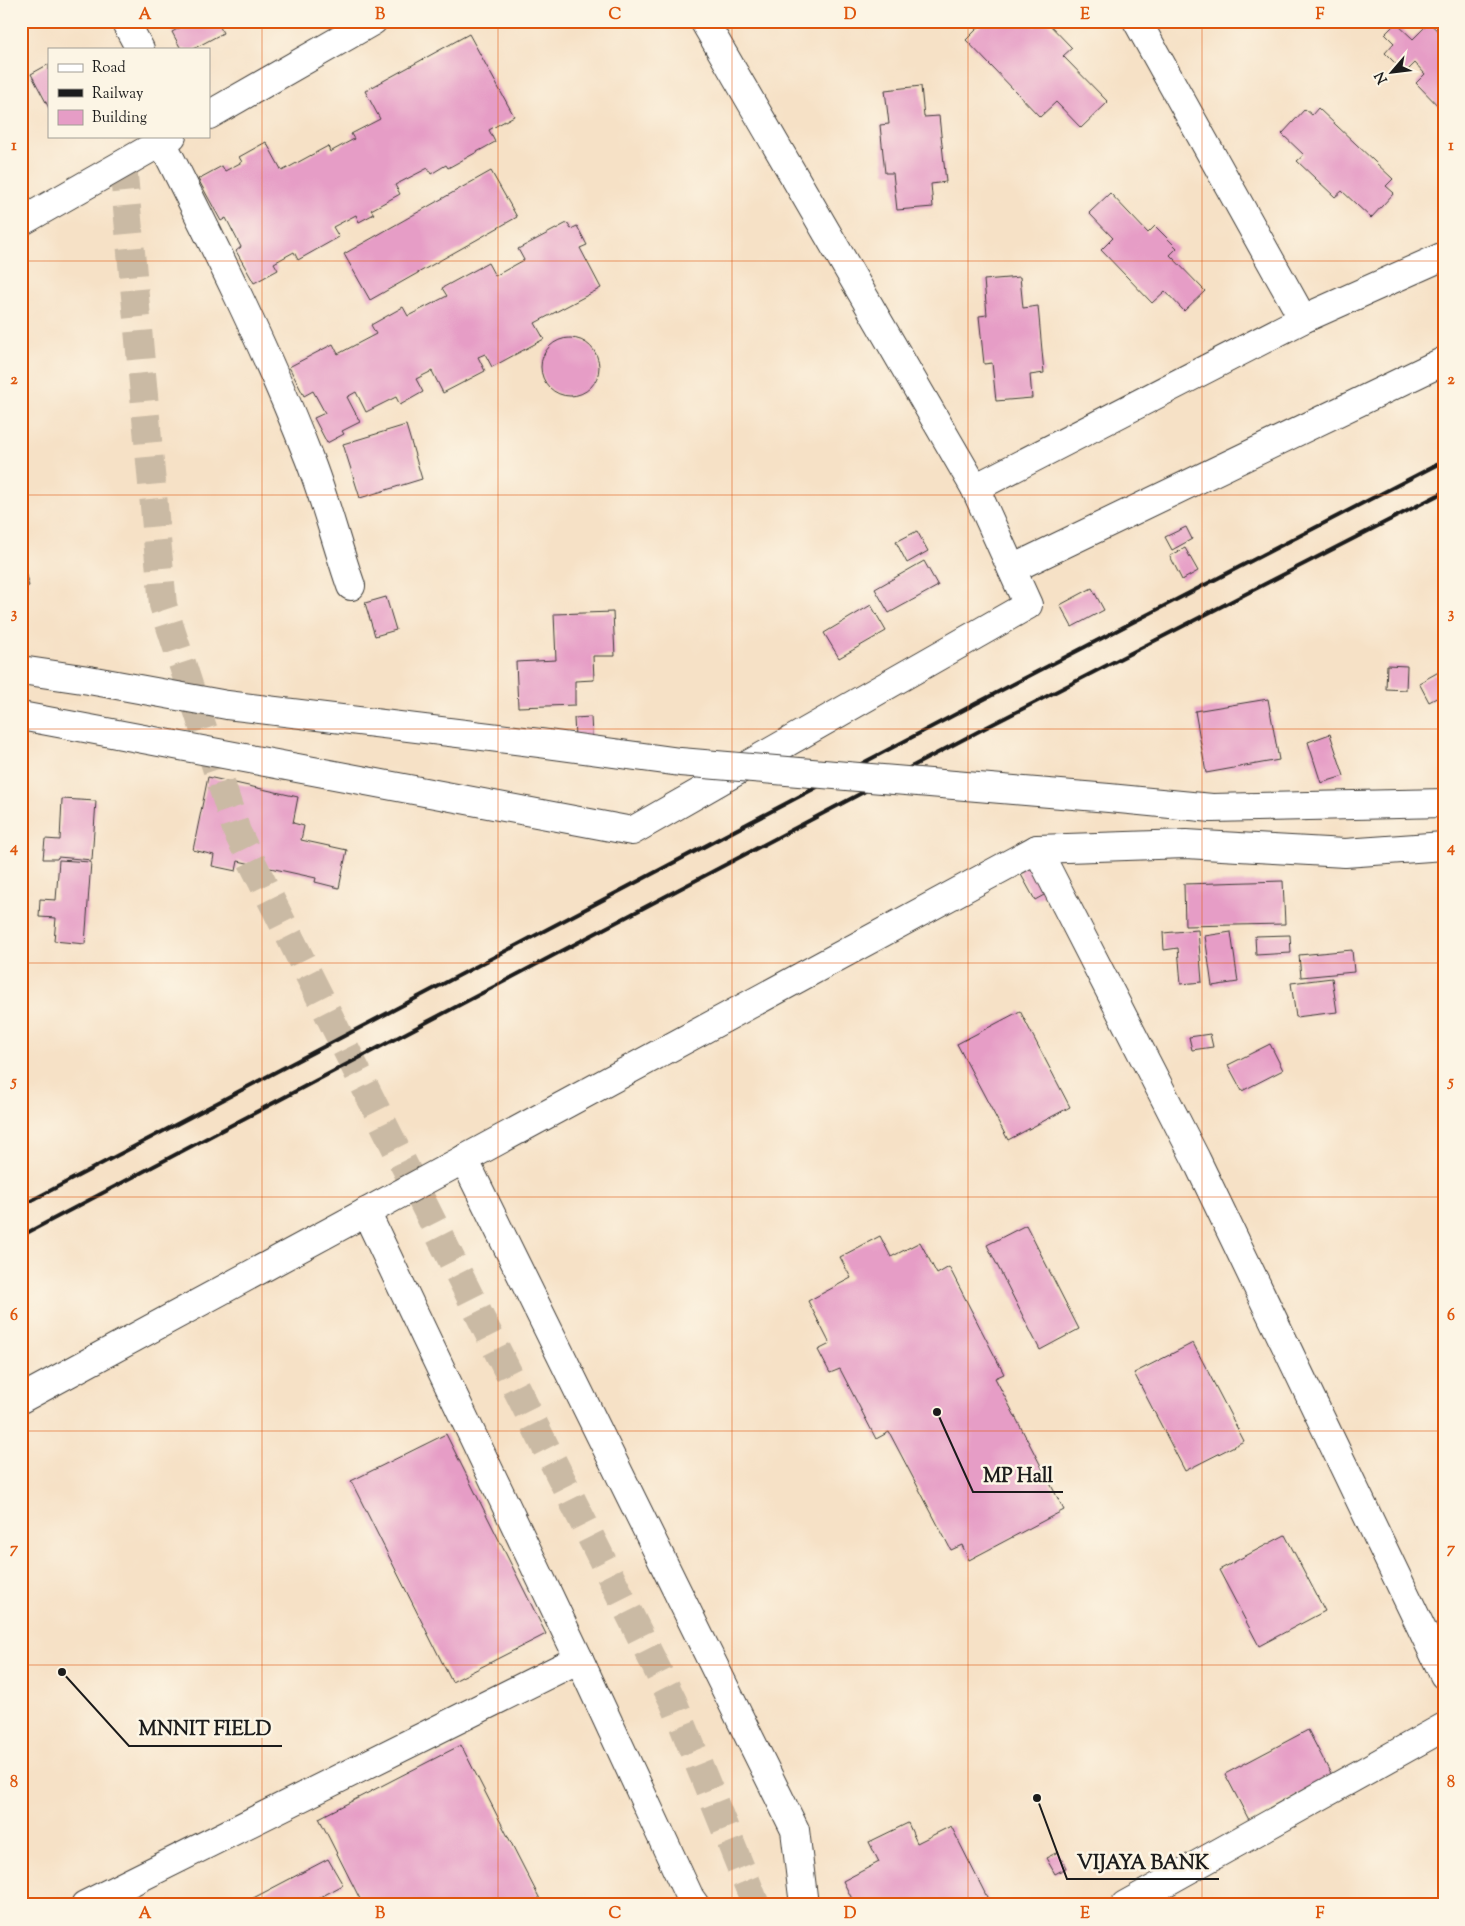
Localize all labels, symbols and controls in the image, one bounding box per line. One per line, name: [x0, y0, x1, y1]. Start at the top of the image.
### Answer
text: A: [139, 4, 152, 27]
text: B: [375, 4, 385, 27]
text: C: [609, 4, 622, 27]
text: D: [844, 4, 857, 27]
text: E: [1080, 4, 1090, 27]
text: F: [1316, 4, 1325, 27]
legend: [48, 48, 210, 138]
north arrow: [1368, 48, 1418, 98]
text: Road: [92, 58, 126, 79]
text: N: [1371, 68, 1394, 87]
text: Railway: [92, 84, 144, 105]
text: Building: [92, 108, 147, 129]
text: 1: [11, 135, 17, 158]
text: 1: [1448, 135, 1454, 158]
text: 2: [10, 369, 18, 392]
text: 2: [1447, 369, 1455, 392]
text: 3: [11, 603, 18, 626]
text: 3: [1448, 603, 1455, 626]
text: 4: [9, 837, 18, 860]
text: 4: [1446, 837, 1455, 860]
text: 5: [9, 1071, 17, 1094]
text: 5: [1446, 1071, 1454, 1094]
text: 6: [10, 1305, 18, 1328]
text: 6: [1447, 1305, 1455, 1328]
callout: MP Hall: [973, 1457, 1063, 1492]
text: MP Hall: [983, 1463, 1053, 1492]
text: 7: [10, 1538, 19, 1561]
text: 7: [1447, 1538, 1456, 1561]
callout: MNNIT FIELD: [129, 1711, 282, 1746]
text: MNNIT FIELD: [139, 1716, 272, 1745]
text: 8: [10, 1772, 18, 1795]
text: 8: [1447, 1772, 1455, 1795]
callout: VIJAYA BANK: [1067, 1844, 1219, 1879]
text: VIJAYA BANK: [1077, 1850, 1210, 1879]
text: A: [139, 1903, 152, 1926]
text: B: [375, 1903, 385, 1926]
text: C: [609, 1903, 622, 1926]
text: D: [844, 1903, 857, 1926]
text: E: [1080, 1903, 1090, 1926]
text: F: [1316, 1903, 1325, 1926]

